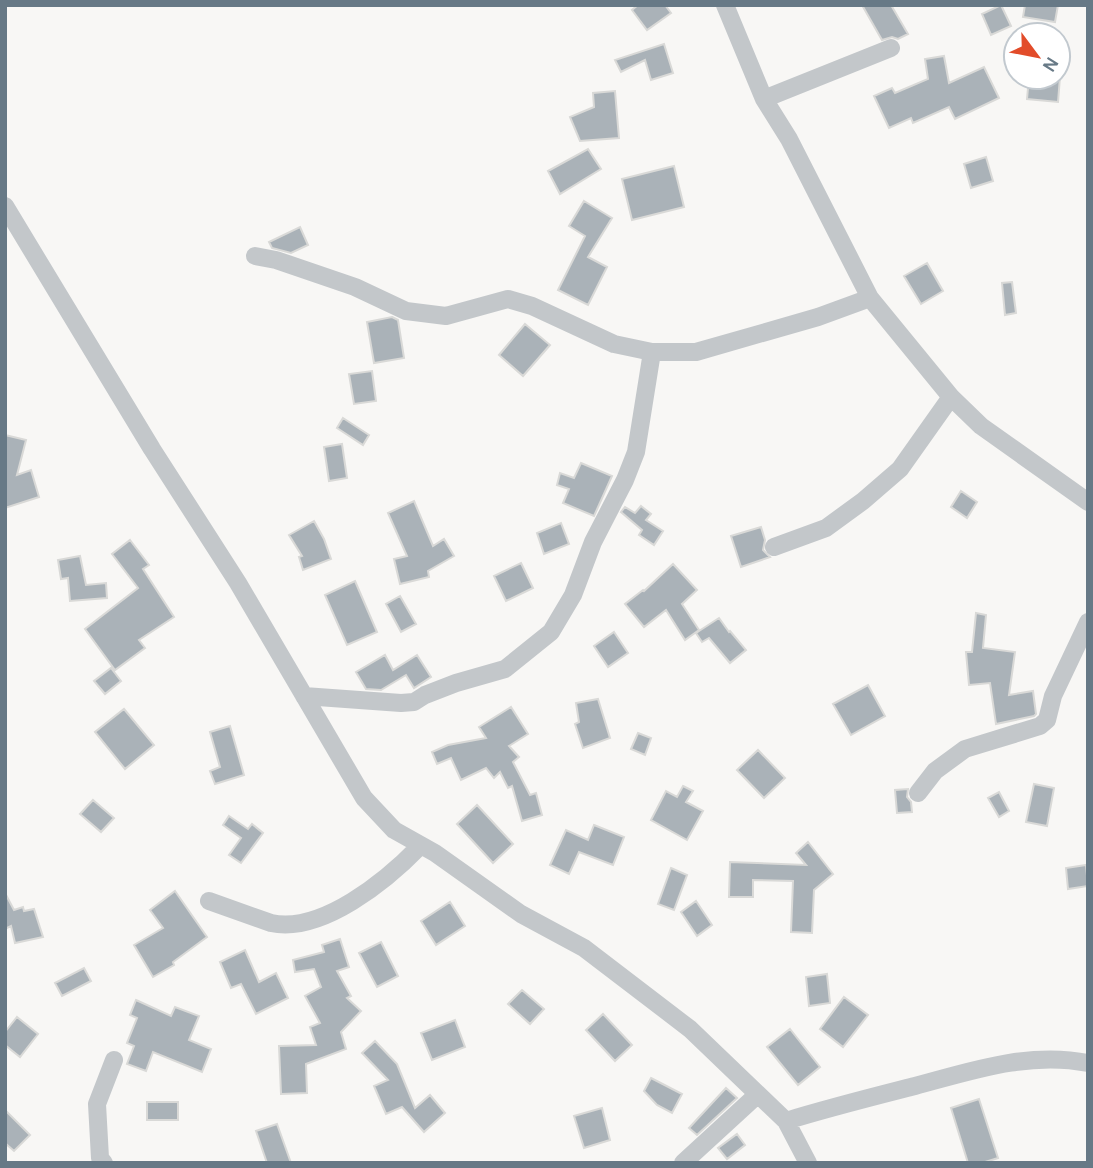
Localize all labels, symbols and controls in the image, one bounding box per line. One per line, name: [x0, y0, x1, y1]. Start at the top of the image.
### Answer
north arrow: [1002, 21, 1072, 91]
text: N: [1038, 53, 1064, 76]

